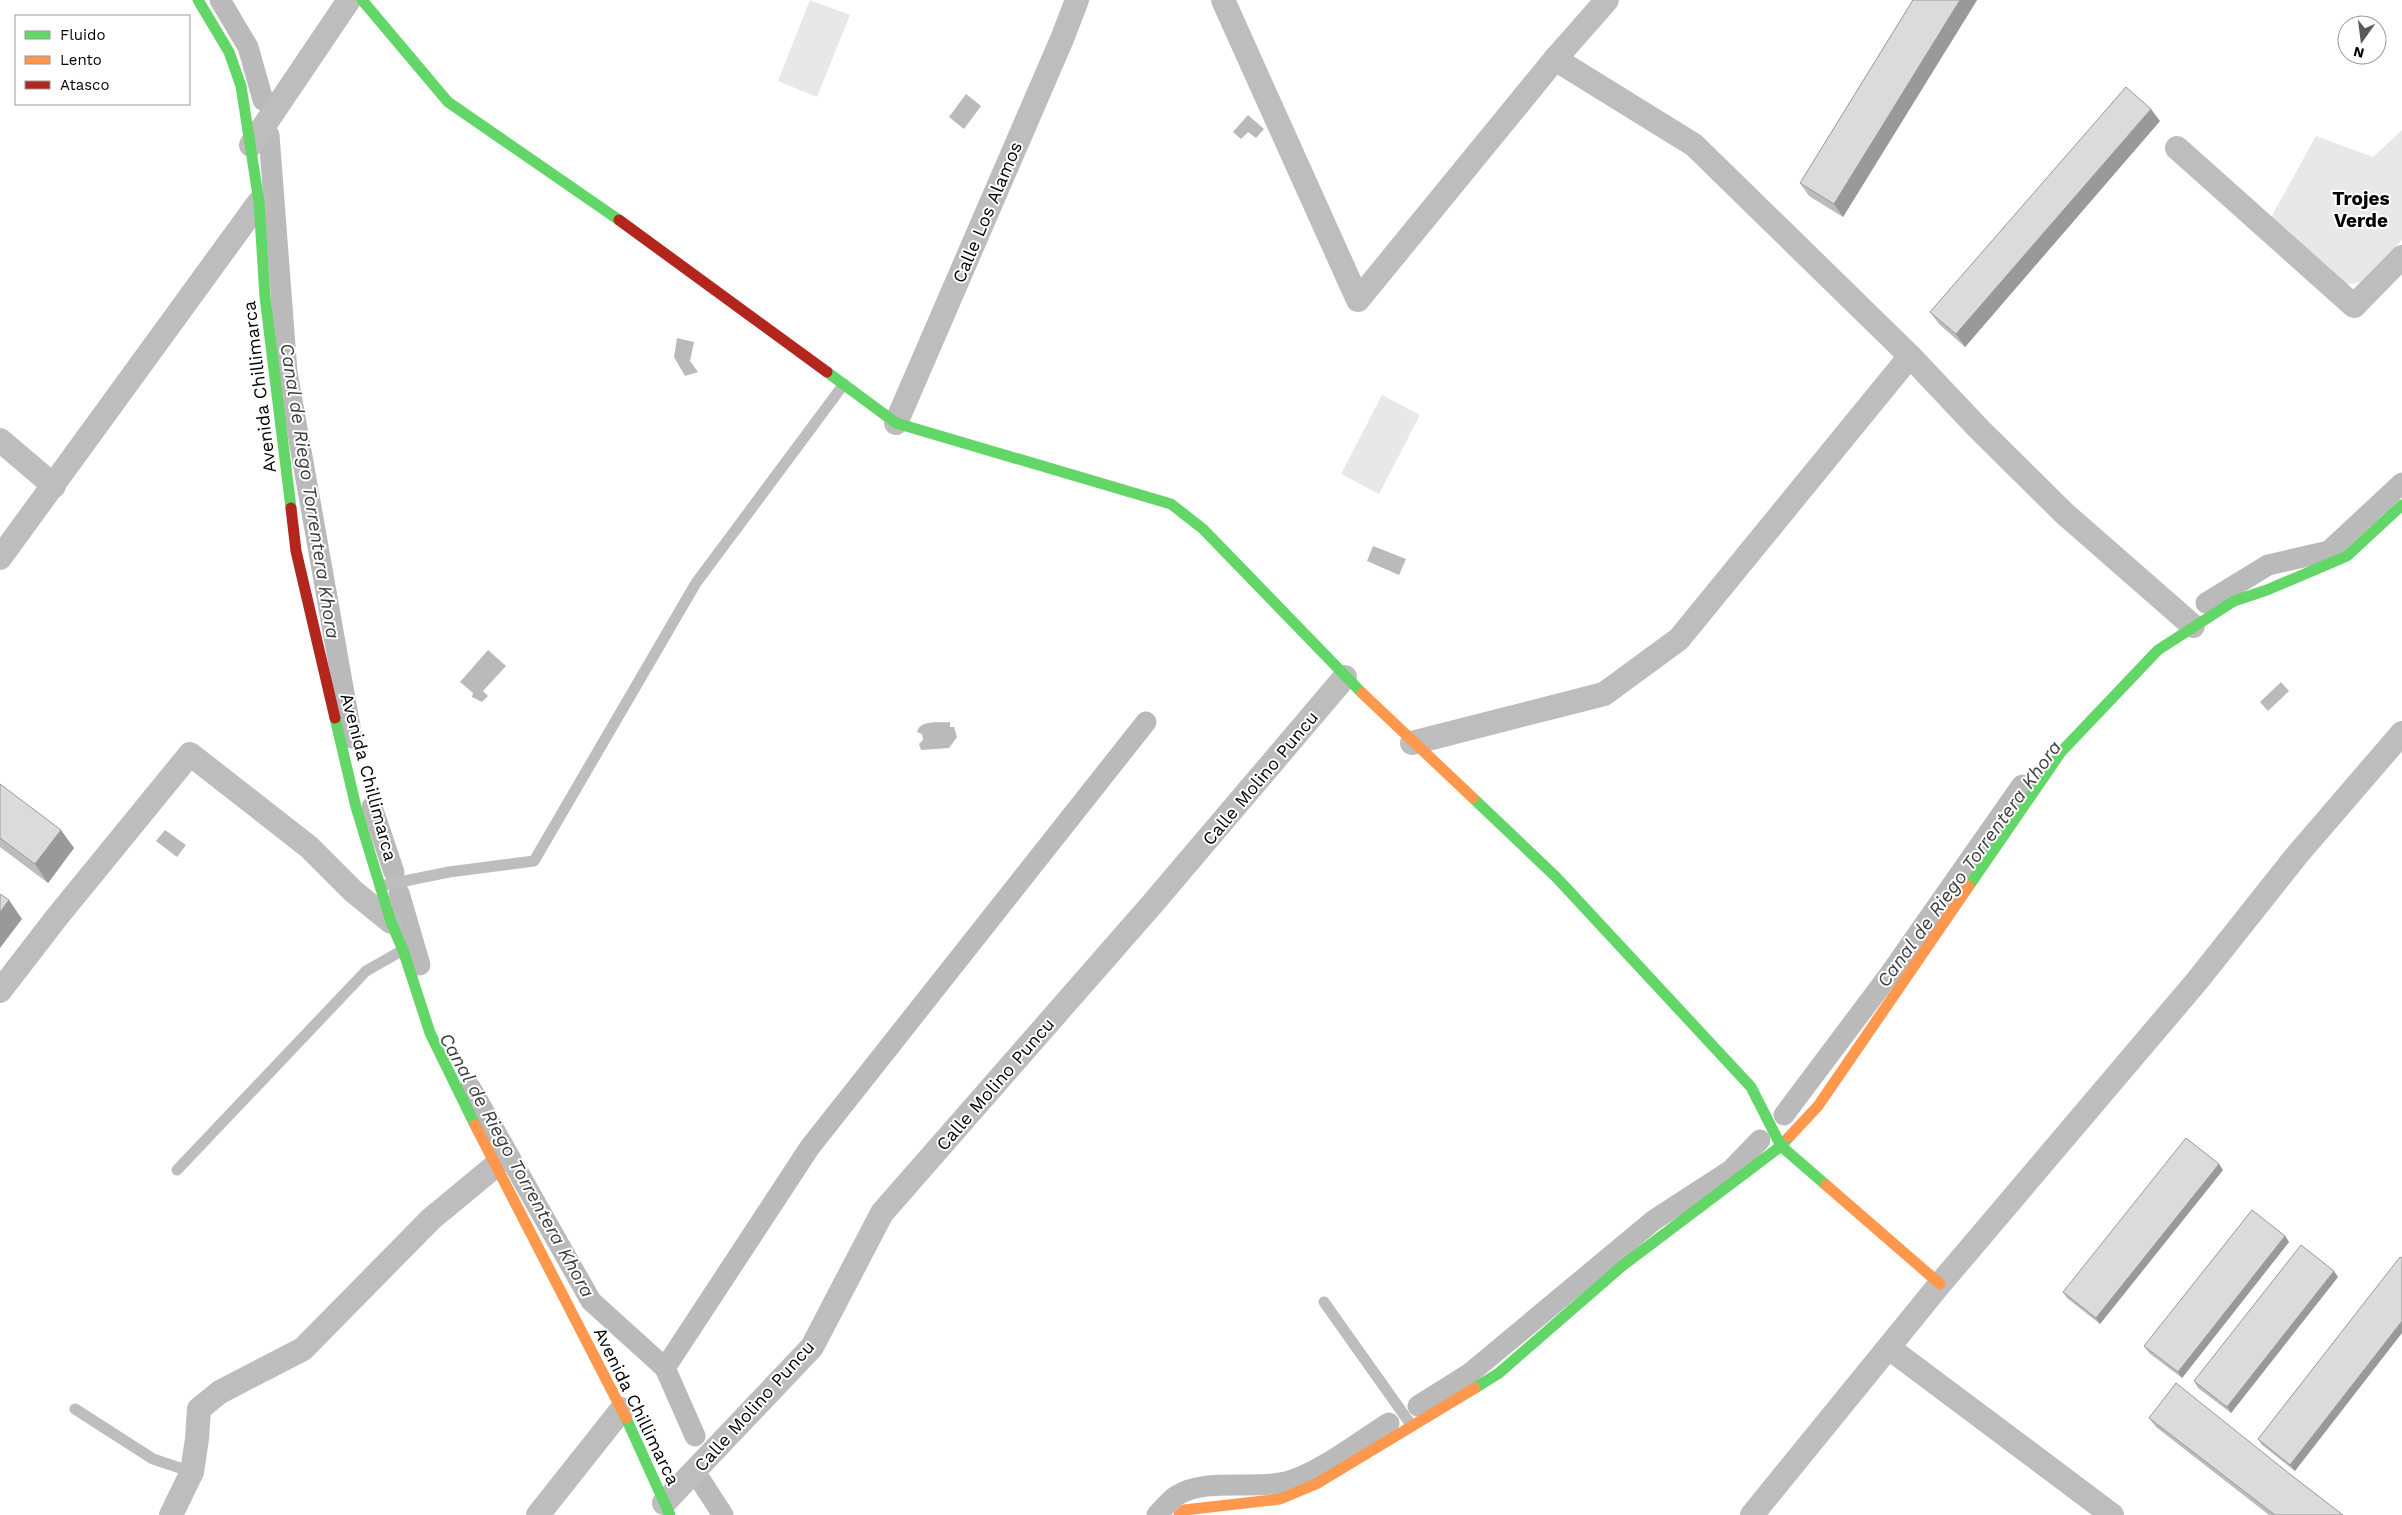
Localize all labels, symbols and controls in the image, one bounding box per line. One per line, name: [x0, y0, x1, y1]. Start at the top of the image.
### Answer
legend: [15, 15, 190, 105]
north arrow: [2337, 15, 2387, 65]
text: Fluido: [60, 26, 105, 44]
text: N: [2352, 44, 2366, 62]
text: Lento: [60, 51, 102, 69]
text: Atasco: [60, 76, 109, 94]
street label: Calle Los Alamos: [948, 138, 1026, 286]
district label: Trojes Verde: [2332, 187, 2390, 232]
street label: Avenida Chillimarca: [238, 300, 280, 474]
water label: Canal de Riego Torrentera Khora: [275, 342, 345, 641]
street label: Avenida Chillimarca: [336, 691, 402, 863]
street label: Calle Molino Puncu: [1198, 707, 1322, 849]
water label: Canal de Riego Torrentera Khora: [1872, 736, 2066, 992]
street label: Calle Molino Puncu: [932, 1013, 1058, 1155]
water label: Canal de Riego Torrentera Khora: [434, 1029, 600, 1302]
street label: Avenida Chillimarca: [590, 1324, 684, 1488]
street label: Calle Molino Puncu: [690, 1336, 818, 1476]

